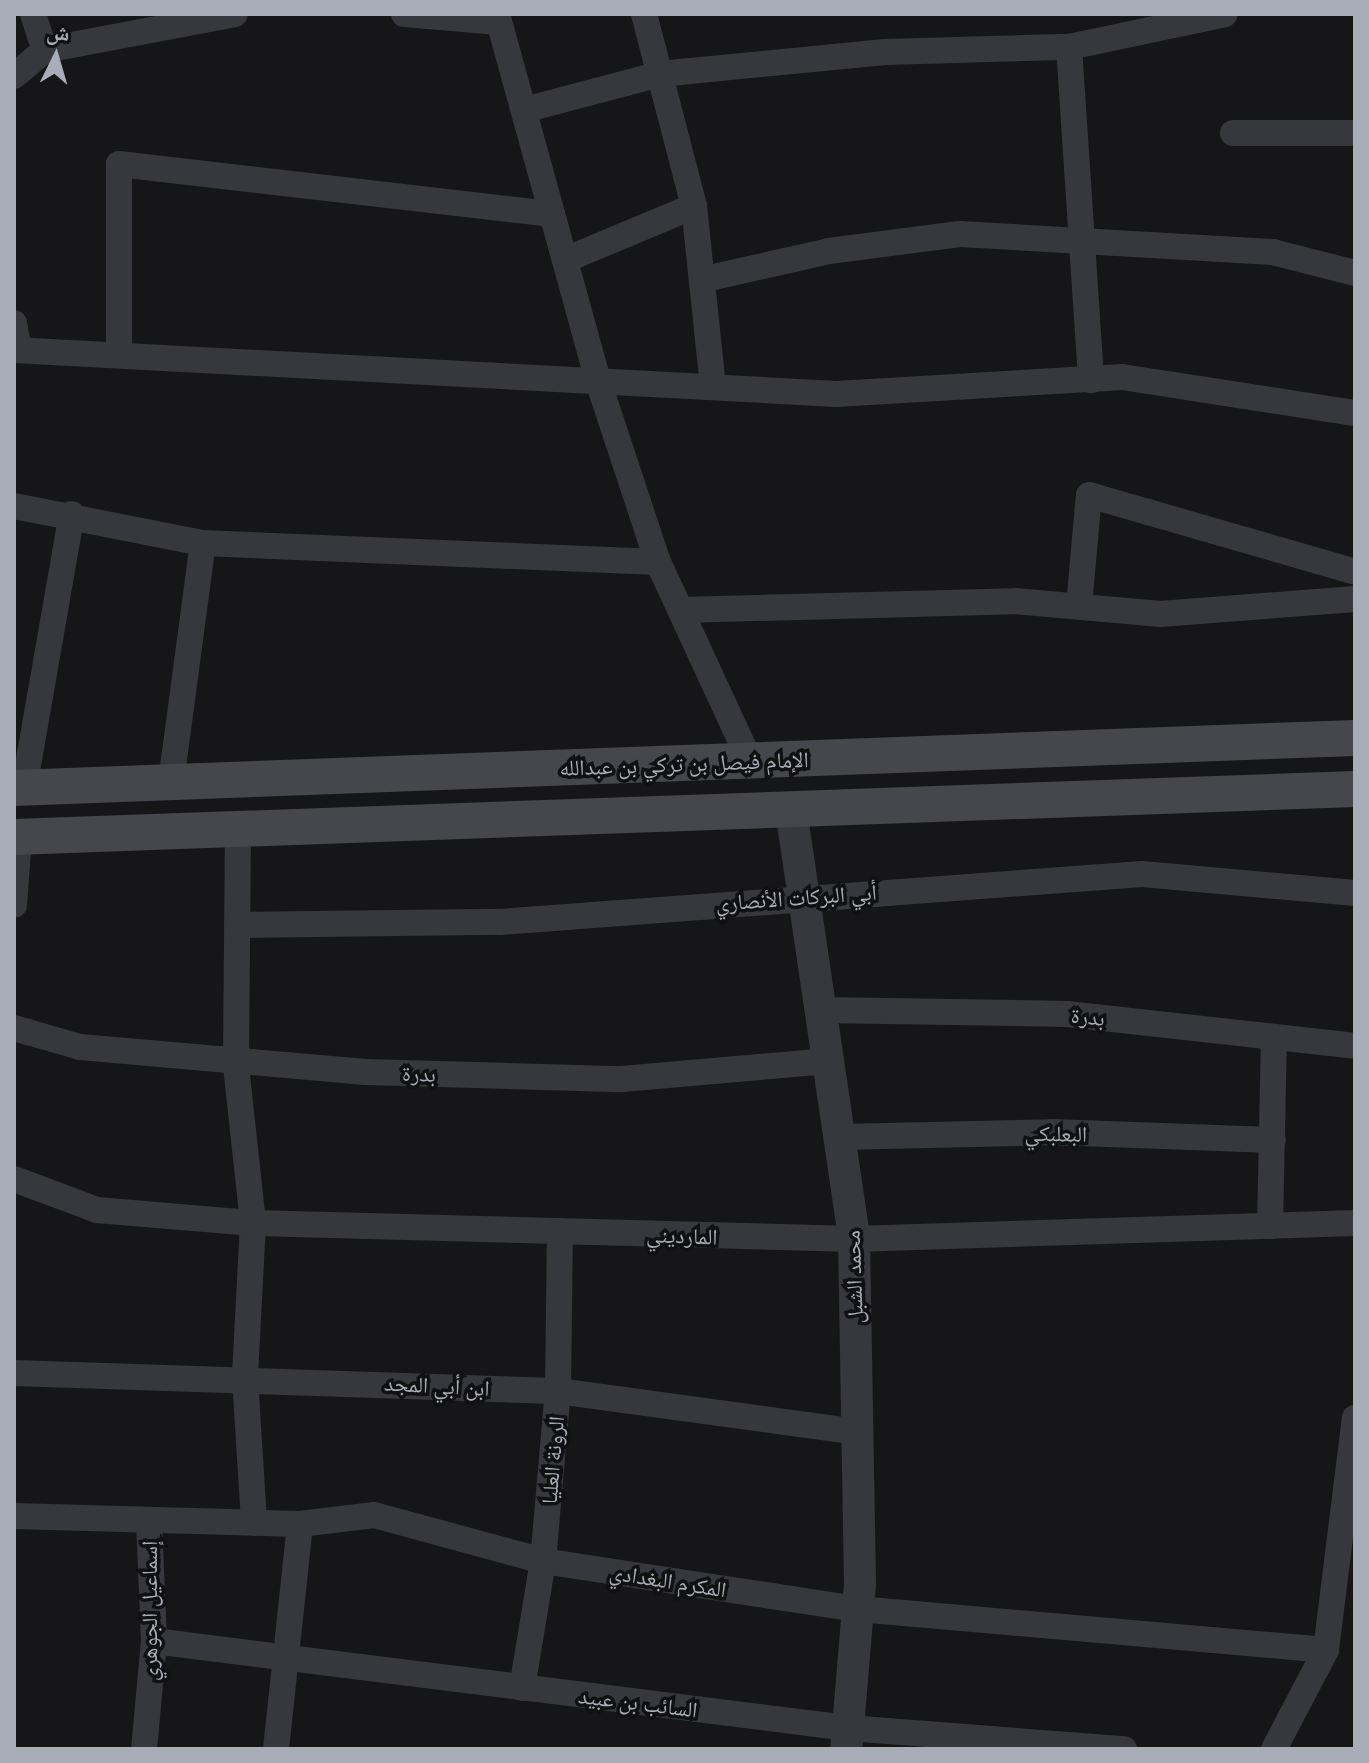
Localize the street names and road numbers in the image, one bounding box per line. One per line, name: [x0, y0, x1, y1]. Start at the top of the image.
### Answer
street label: الإمام فيصل بن تركي بن عبدالله: [559, 745, 809, 781]
street label: أبي البركات الأنصاري: [714, 878, 878, 916]
street label: بدرة: [1070, 1001, 1106, 1031]
street label: بدرة: [402, 1059, 436, 1087]
street label: البعلبكي: [1025, 1119, 1087, 1147]
street label: المارديني: [646, 1221, 718, 1249]
street label: محمد الشبل: [838, 1230, 868, 1324]
street label: ابن أبي المجد: [384, 1369, 490, 1401]
street label: الرونة العليا: [535, 1415, 569, 1505]
street label: إسماعيل الجوهري: [136, 1541, 162, 1681]
street label: المكرم البغدادي: [608, 1558, 728, 1602]
street label: السائب بن عبيد: [577, 1682, 699, 1722]

